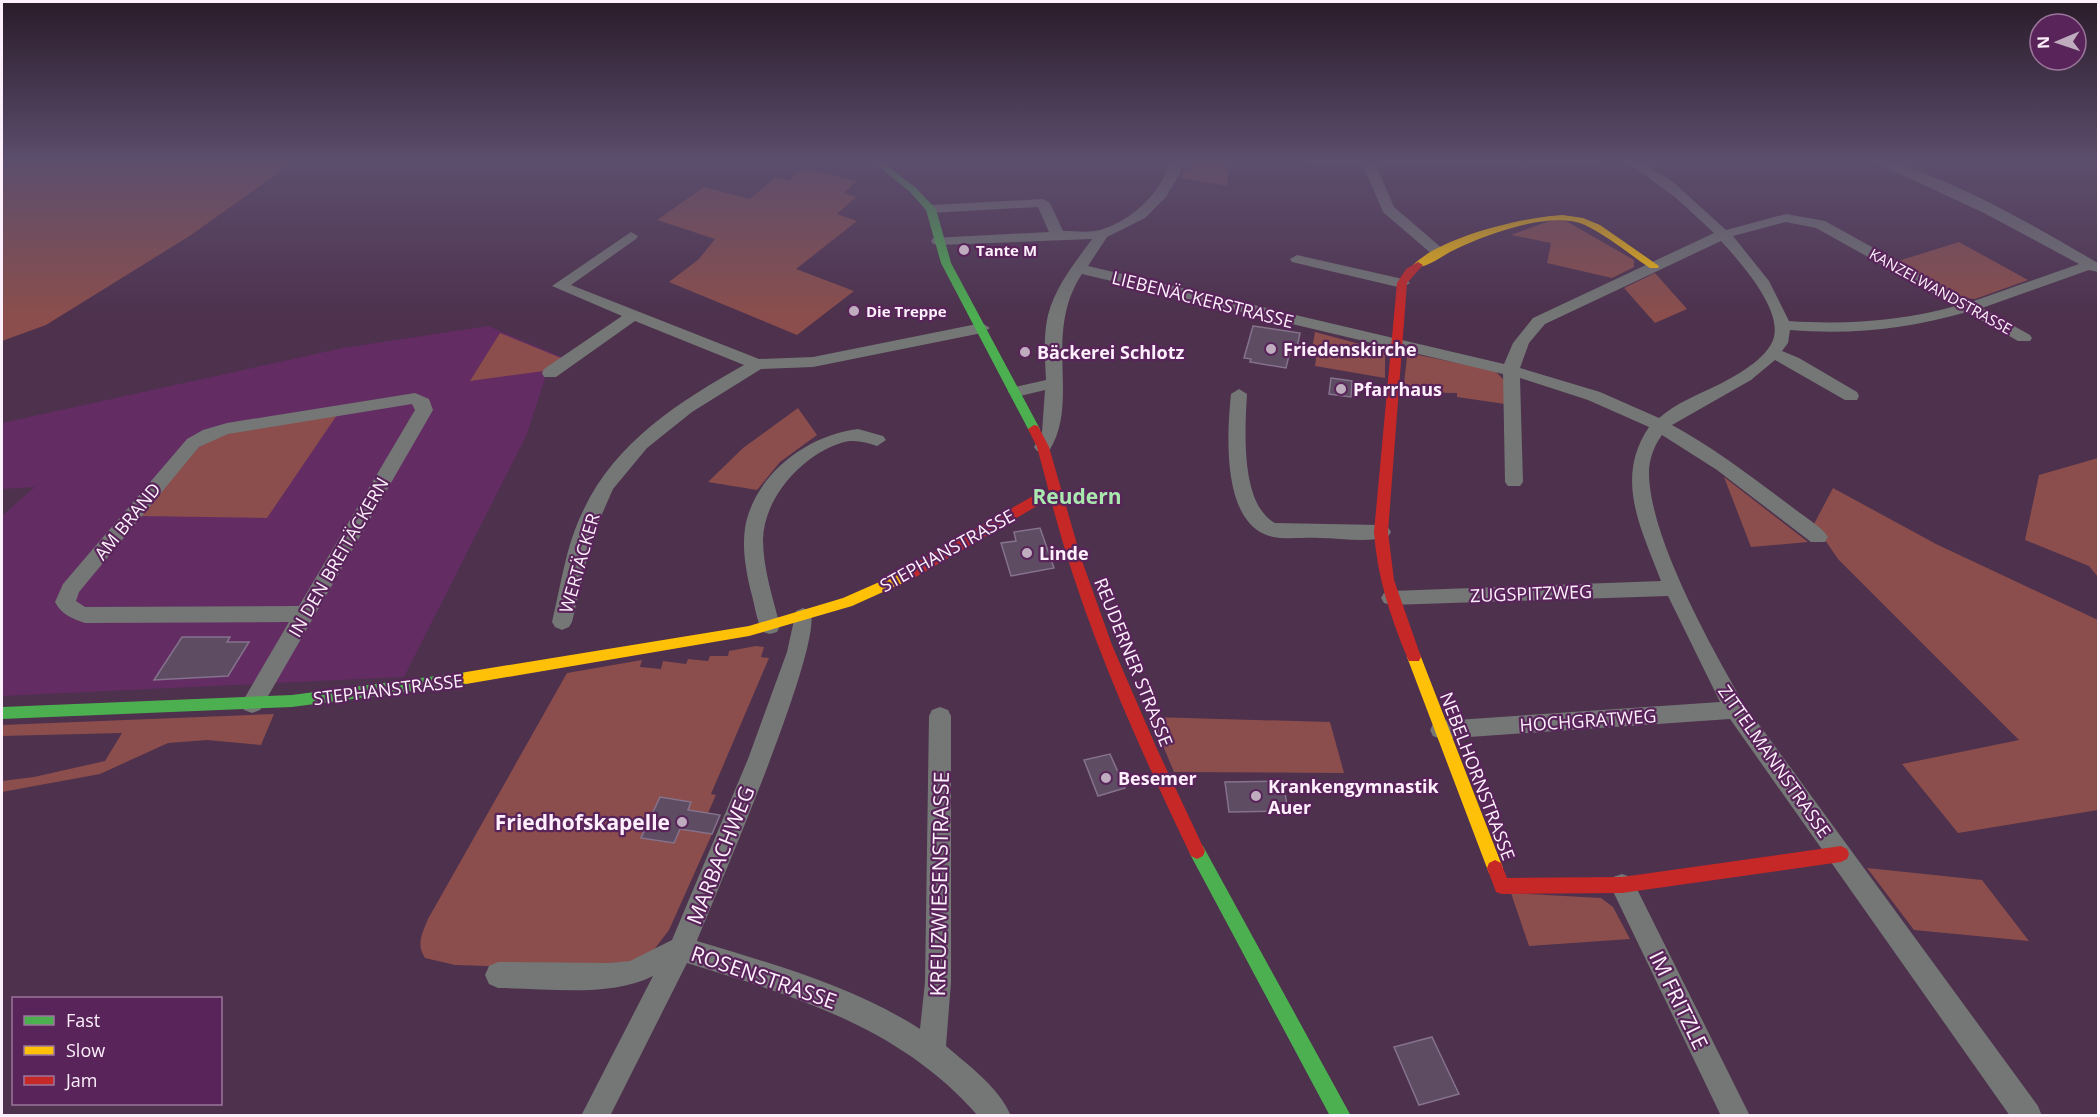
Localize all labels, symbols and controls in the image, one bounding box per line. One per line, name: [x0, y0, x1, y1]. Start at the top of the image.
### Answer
north arrow: [2028, 12, 2088, 72]
text: N: [2032, 36, 2054, 49]
place label: Tante M: [976, 240, 1037, 260]
marker: Tante M: [957, 243, 971, 257]
street label: KANZELWANDSTRASSE: [1866, 243, 2016, 339]
street label: LIEBENÄCKERSTRASSE: [1110, 265, 1296, 333]
place label: Die Treppe: [866, 301, 947, 321]
marker: Die Treppe: [847, 304, 861, 318]
place label: Friedenskirche: [1283, 337, 1417, 361]
place label: Bäckerei Schlotz: [1037, 340, 1184, 364]
marker: Friedenskirche: [1264, 342, 1278, 356]
marker: Bäckerei Schlotz: [1018, 345, 1032, 359]
place label: Pfarrhaus: [1353, 377, 1442, 401]
marker: Pfarrhaus: [1334, 382, 1348, 396]
street label: IN DEN BREITÄCKERN: [282, 473, 394, 641]
street label: AM BRAND: [88, 477, 166, 565]
district label: Reudern: [1032, 482, 1122, 510]
street label: STEPHANSTRASSE: [875, 503, 1019, 597]
street label: WERTÄCKER: [553, 510, 605, 616]
place label: Linde: [1039, 541, 1089, 565]
marker: Linde: [1020, 546, 1034, 560]
street label: REUDERNER STRASSE: [1089, 574, 1179, 750]
street label: ZUGSPITZWEG: [1470, 579, 1592, 607]
street label: STEPHANSTRASSE: [312, 668, 464, 710]
street label: ZITTELMANNSTRASSE: [1713, 680, 1837, 842]
street label: NEBELHORNSTRASSE: [1435, 688, 1521, 864]
street label: HOCHGRATWEG: [1519, 703, 1657, 737]
place label: Besemer: [1118, 766, 1197, 790]
street label: KREUZWIESENSTRASSE: [923, 771, 955, 997]
marker: Besemer: [1099, 771, 1113, 785]
place label: Krankengymnastik Auer: [1268, 774, 1439, 819]
street label: MARBACHWEG: [679, 782, 761, 928]
marker: Krankengymnastik Auer: [1249, 789, 1263, 803]
place label: Friedhofskapelle: [495, 808, 670, 836]
marker: Friedhofskapelle: [675, 815, 689, 829]
street label: ROSENSTRASSE: [687, 939, 841, 1015]
street label: IM FRITZLE: [1643, 946, 1715, 1054]
legend: [12, 997, 222, 1105]
text: Fast: [66, 1008, 100, 1032]
text: Slow: [66, 1038, 105, 1062]
text: Jam: [64, 1068, 98, 1092]

